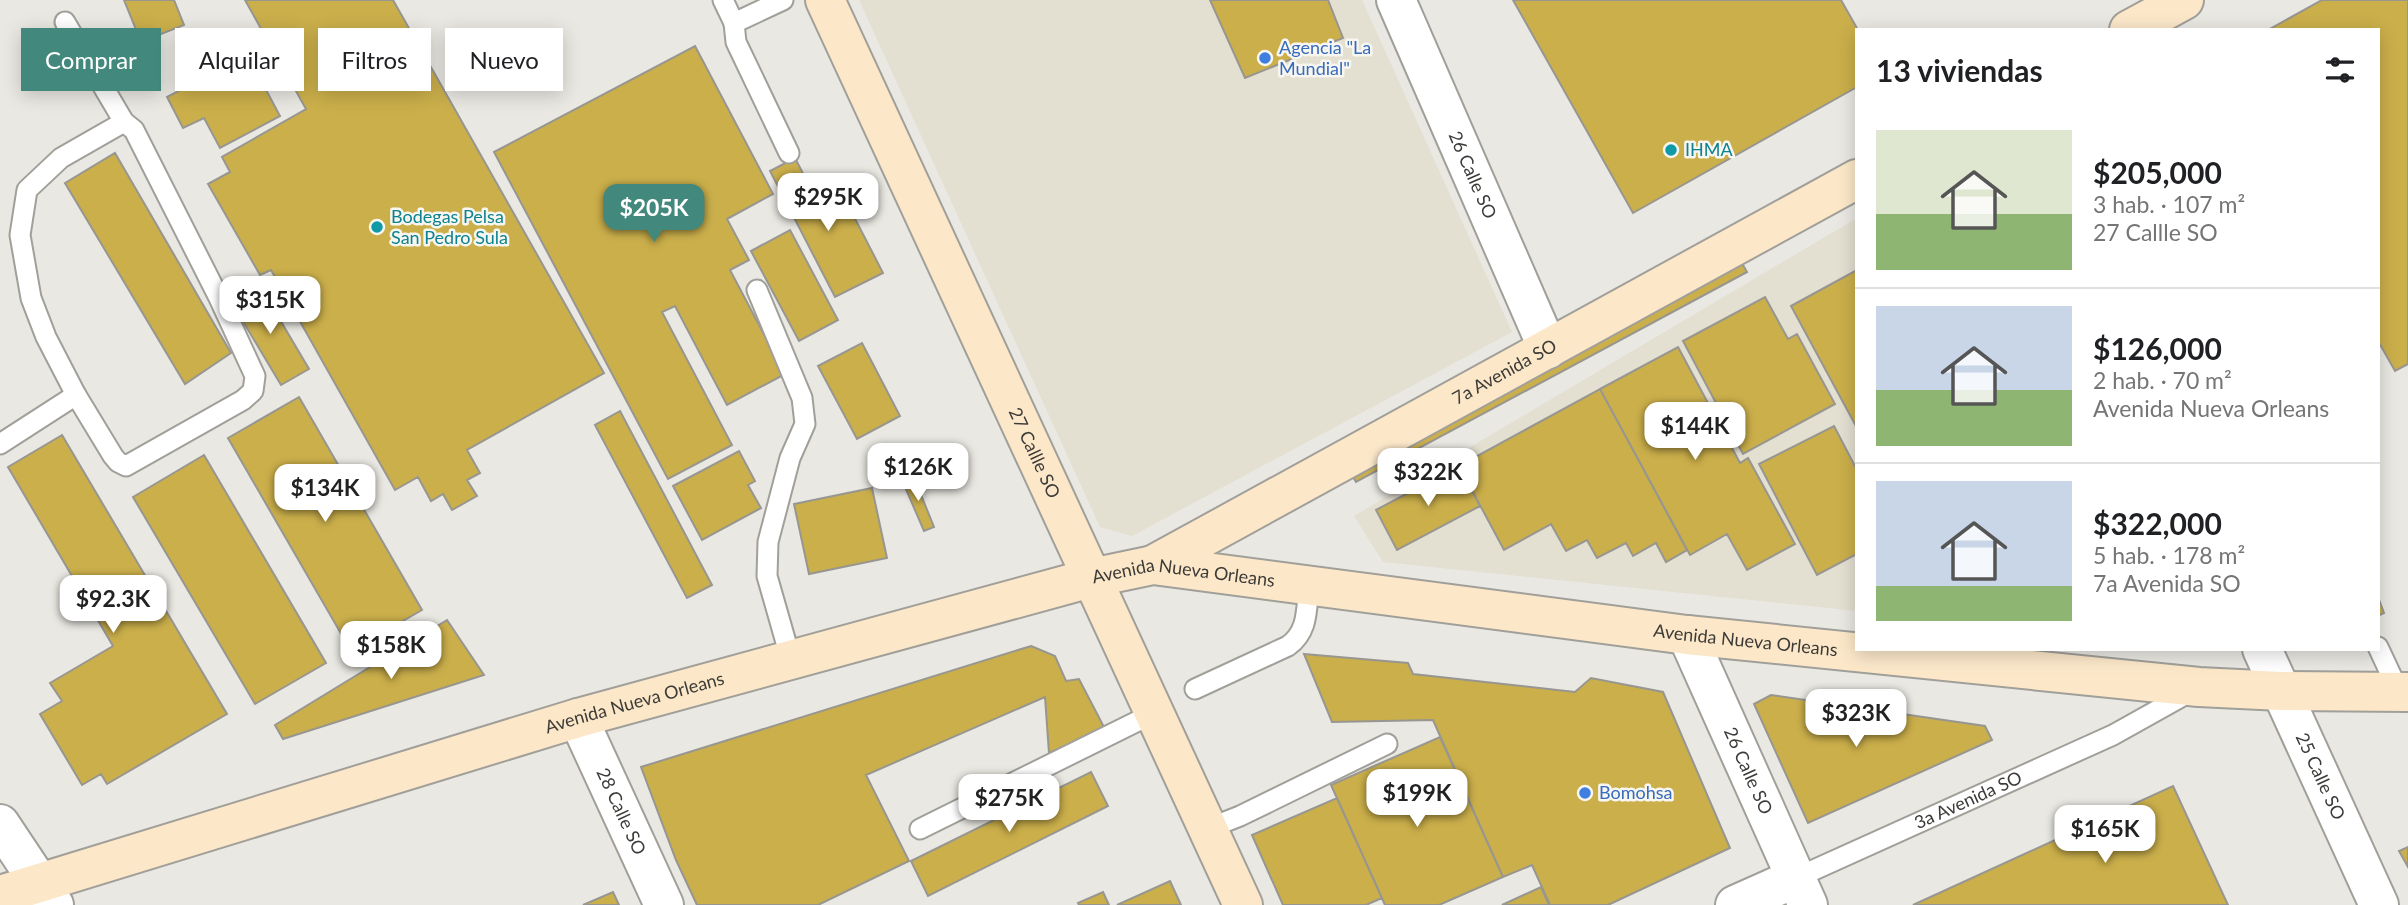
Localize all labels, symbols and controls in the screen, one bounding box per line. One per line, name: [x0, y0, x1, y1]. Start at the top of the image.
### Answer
chip: Comprar: [21, 28, 161, 91]
chip: Alquilar: [175, 28, 304, 91]
chip: Filtros: [318, 28, 431, 91]
chip: Nuevo: [445, 28, 563, 91]
place label: Agencia "La Mundial": [1279, 36, 1371, 79]
marker: Agencia "La Mundial": [1257, 50, 1273, 66]
icon: filters: [2321, 51, 2359, 89]
text: 13 viviendas: [1876, 52, 2043, 88]
street label: 26 Calle SO: [1444, 128, 1502, 222]
place label: IHMA: [1685, 138, 1733, 160]
marker: IHMA: [1663, 142, 1679, 158]
text: $205,000: [2093, 154, 2222, 190]
icon: home: [1932, 158, 2016, 242]
pin: $295K: [779, 174, 877, 233]
text: $295K: [793, 182, 863, 210]
pin: $205K: [605, 184, 703, 244]
text: 3 hab. · 107 m²: [2093, 190, 2245, 218]
text: $205K: [619, 193, 689, 221]
place label: Bodegas Pelsa San Pedro Sula: [391, 205, 508, 248]
text: 27 Callle SO: [2093, 218, 2218, 246]
marker: Bodegas Pelsa San Pedro Sula: [369, 219, 385, 235]
pin: $315K: [221, 276, 319, 336]
text: $315K: [235, 285, 305, 313]
text: $126,000: [2093, 330, 2222, 366]
street label: 7a Avenida SO: [1448, 334, 1560, 409]
icon: home: [1932, 334, 2016, 418]
text: 2 hab. · 70 m²: [2093, 366, 2232, 394]
text: Avenida Nueva Orleans: [2093, 394, 2329, 422]
pin: $144K: [1646, 402, 1744, 462]
street label: 27 Callle SO: [1005, 404, 1066, 501]
text: $144K: [1660, 411, 1730, 439]
pin: $126K: [869, 444, 967, 503]
pin: $322K: [1379, 448, 1477, 508]
text: $126K: [883, 452, 953, 480]
text: $322K: [1393, 457, 1463, 485]
pin: $134K: [276, 464, 374, 524]
text: $134K: [290, 473, 360, 501]
text: $322,000: [2093, 505, 2222, 541]
icon: home: [1932, 509, 2016, 593]
text: 5 hab. · 178 m²: [2093, 541, 2245, 569]
street label: Avenida Nueva Orleans: [1090, 553, 1277, 591]
text: 7a Avenida SO: [2093, 569, 2241, 597]
pin: $92.3K: [56, 576, 170, 635]
text: $92.3K: [76, 584, 150, 612]
street label: Avenida Nueva Orleans: [1652, 619, 1839, 660]
pin: $158K: [342, 622, 440, 681]
text: $158K: [356, 630, 426, 658]
street label: Avenida Nueva Orleans: [542, 667, 727, 738]
pin: $323K: [1807, 690, 1905, 749]
text: $323K: [1821, 698, 1891, 726]
street label: 26 Calle SO: [1720, 723, 1778, 818]
street label: 25 Calle SO: [2292, 729, 2351, 823]
street label: 28 Calle SO: [592, 764, 651, 858]
street label: 3a Avenida SO: [1911, 766, 2025, 833]
pin: $199K: [1368, 770, 1466, 829]
pin: $275K: [960, 774, 1058, 834]
text: $199K: [1382, 778, 1452, 806]
place label: Bomohsa: [1599, 781, 1673, 803]
text: $275K: [974, 783, 1044, 811]
marker: Bomohsa: [1577, 785, 1593, 801]
pin: $165K: [2056, 806, 2154, 865]
text: $165K: [2070, 814, 2140, 842]

